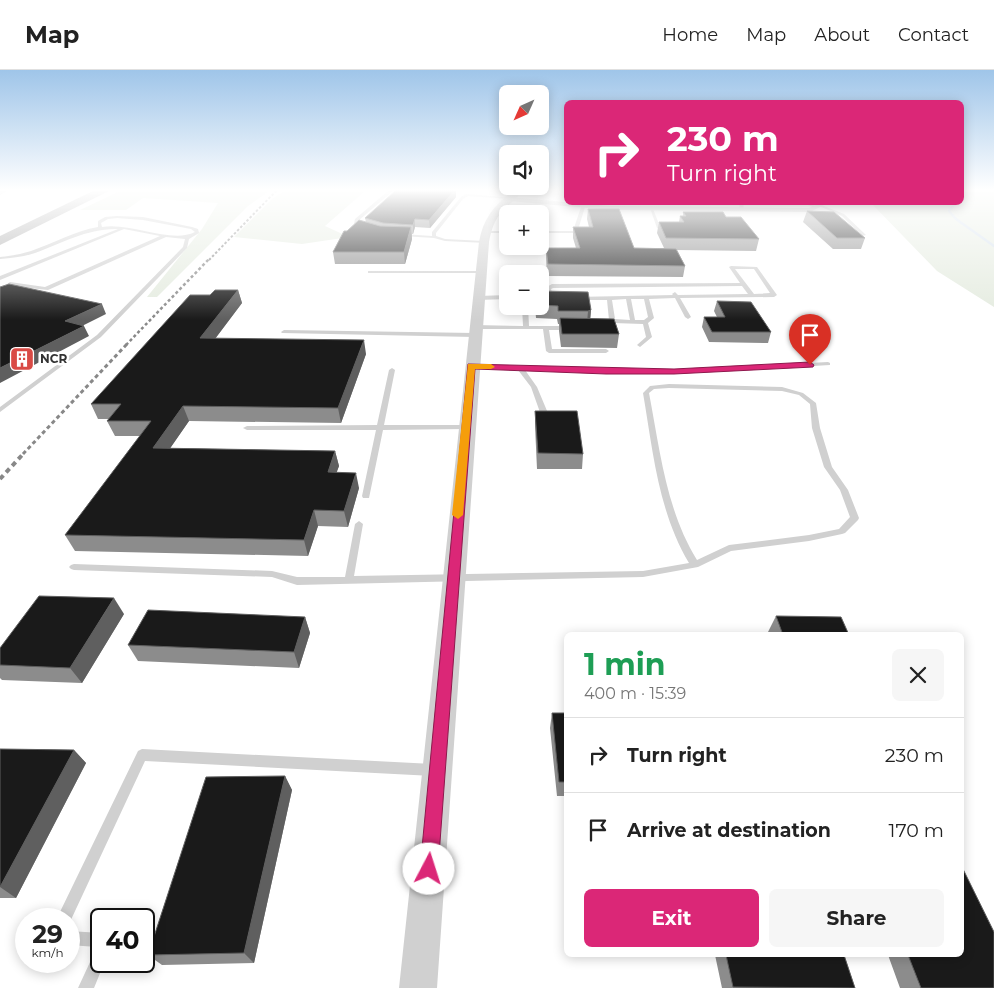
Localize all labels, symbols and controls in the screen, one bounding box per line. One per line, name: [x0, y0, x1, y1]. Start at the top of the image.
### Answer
text: Map: [25, 20, 79, 49]
text: Home: [662, 24, 718, 46]
text: Map: [746, 24, 786, 46]
text: About: [814, 24, 870, 46]
text: Contact: [898, 24, 969, 46]
north arrow: [499, 85, 549, 135]
map controls: [499, 85, 549, 315]
text: 230 m: [667, 117, 779, 160]
icon: right: [584, 120, 649, 185]
button: sound: [499, 145, 549, 195]
text: Turn right: [667, 160, 777, 187]
button: +: [499, 205, 549, 255]
button: −: [499, 265, 549, 315]
pin: [789, 314, 831, 365]
icon: arrive: [796, 321, 824, 349]
building icon: NCR: [9, 346, 35, 372]
place label: NCR: [40, 351, 67, 366]
text: 1 min: [584, 646, 665, 683]
button: close: [892, 649, 944, 701]
text: 400 m · 15:39: [584, 684, 686, 703]
icon: right: [584, 741, 612, 769]
text: Turn right: [627, 744, 727, 767]
text: 230 m: [885, 744, 944, 767]
icon: arrive: [584, 816, 612, 844]
text: Arrive at destination: [627, 819, 831, 842]
text: 170 m: [889, 819, 944, 842]
position arrow: [402, 842, 454, 894]
button: Exit: [584, 889, 759, 947]
button: Share: [769, 889, 944, 947]
speed limit sign: 40: [90, 908, 155, 973]
text: 29: [32, 919, 63, 949]
text: km/h: [31, 945, 64, 960]

